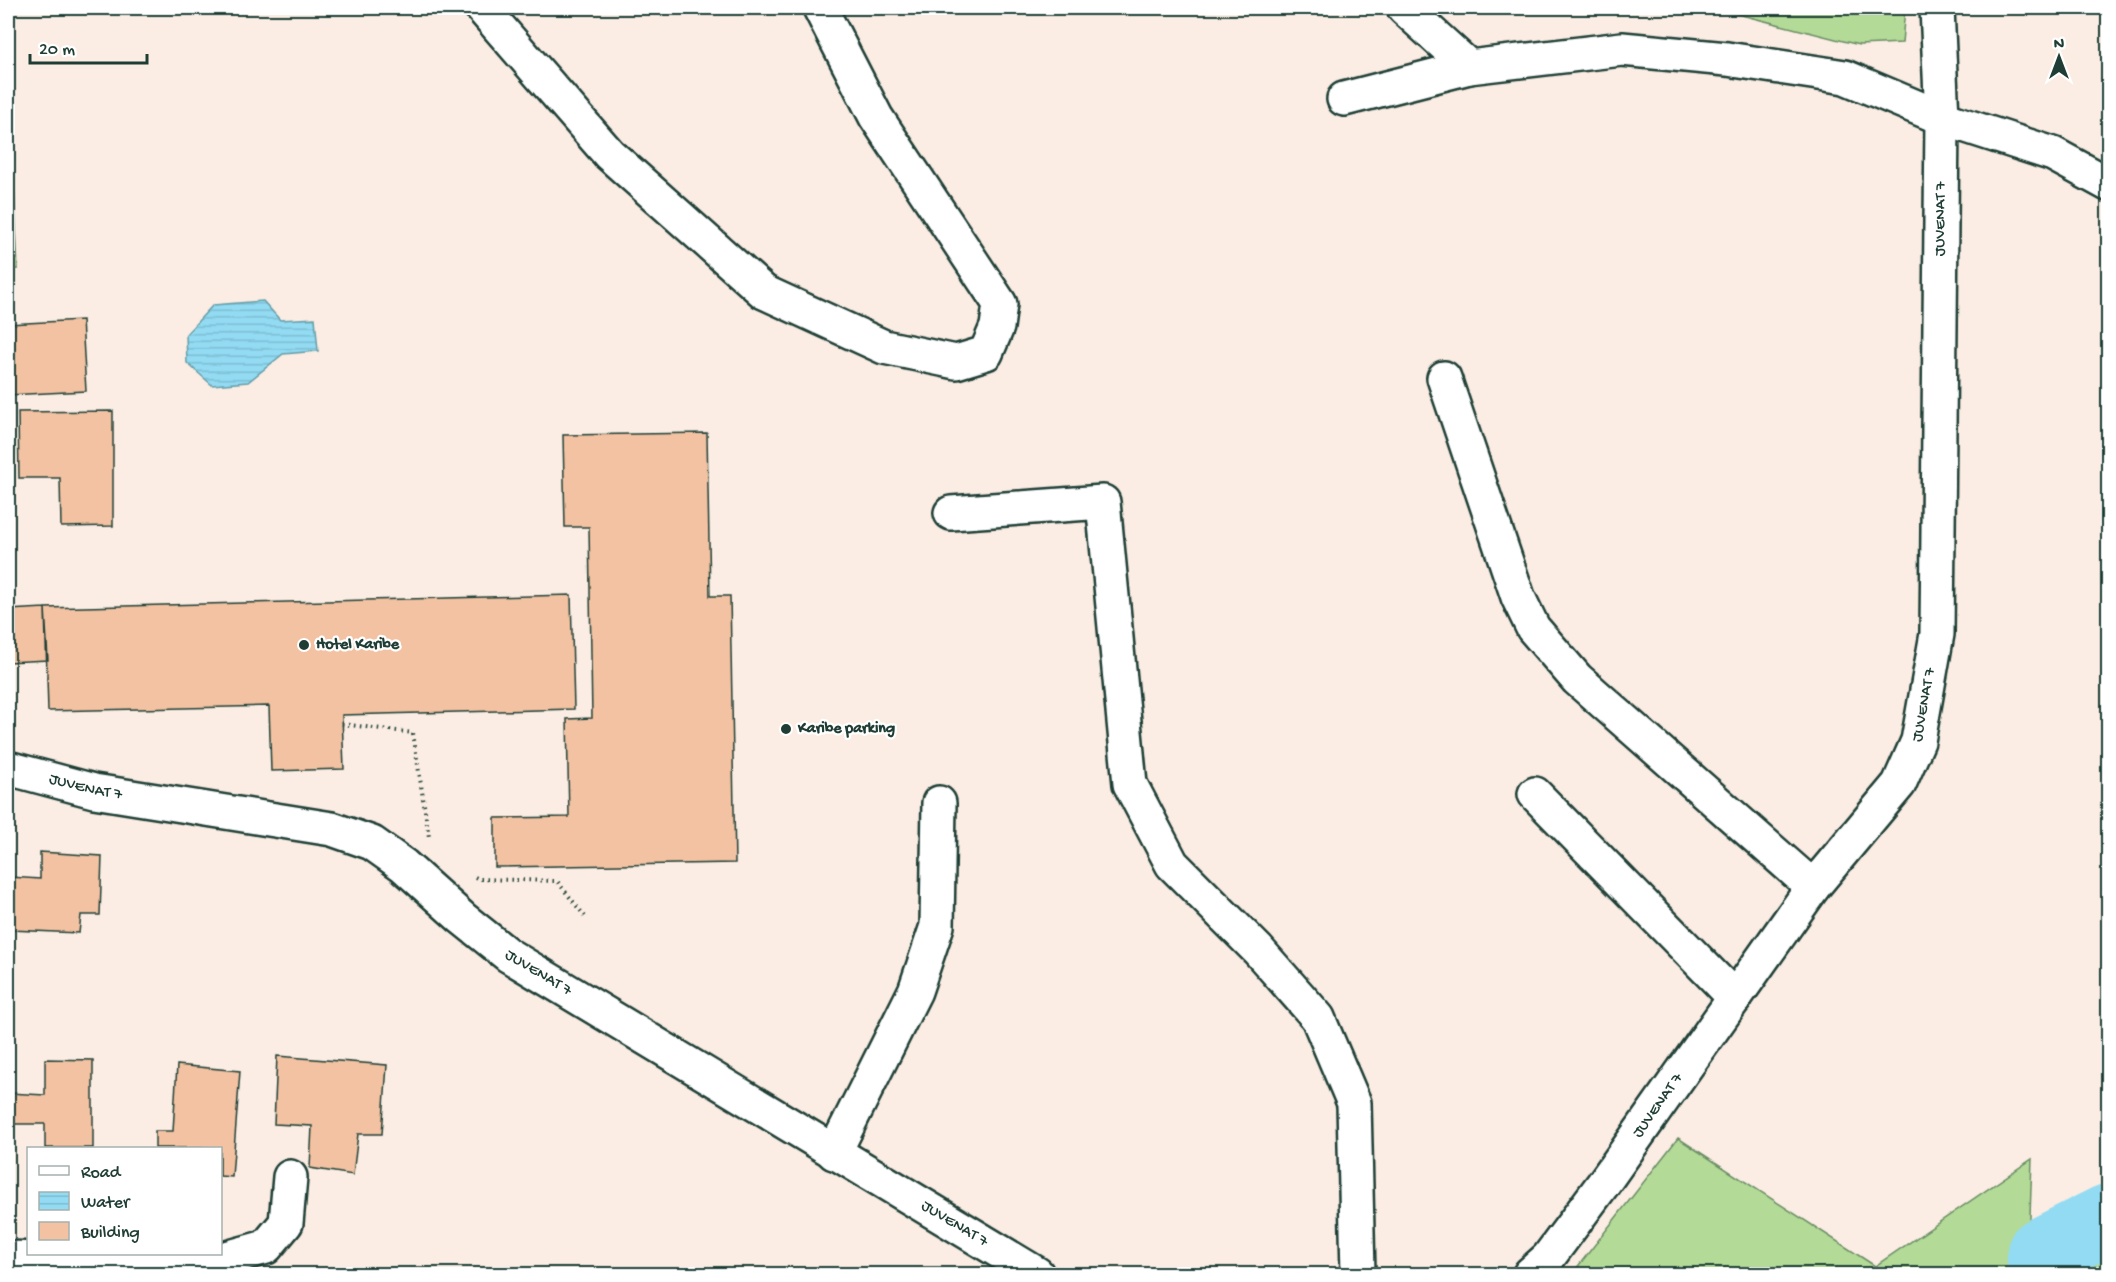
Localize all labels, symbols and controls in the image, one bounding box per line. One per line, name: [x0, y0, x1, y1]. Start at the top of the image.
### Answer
scale bar: [30, 27, 147, 65]
north arrow: [2029, 27, 2089, 87]
text: N: [2054, 36, 2065, 55]
text: 20 m: [39, 40, 75, 61]
street label: JUVENAT 7: [1931, 181, 1951, 256]
place label: Hotel Karibe: [316, 636, 400, 655]
marker: Hotel Karibe: [297, 638, 311, 652]
street label: JUVENAT 7: [1909, 666, 1940, 743]
place label: Karibe parking: [797, 720, 895, 739]
marker: Karibe parking: [779, 722, 793, 736]
street label: JUVENAT 7: [47, 770, 124, 805]
street label: JUVENAT 7: [501, 946, 576, 1001]
street label: JUVENAT 7: [1629, 1069, 1688, 1142]
legend: [27, 1147, 222, 1255]
text: Road: [81, 1163, 122, 1184]
text: Water: [81, 1193, 131, 1214]
street label: JUVENAT 7: [917, 1197, 992, 1252]
text: Building: [80, 1223, 140, 1244]

